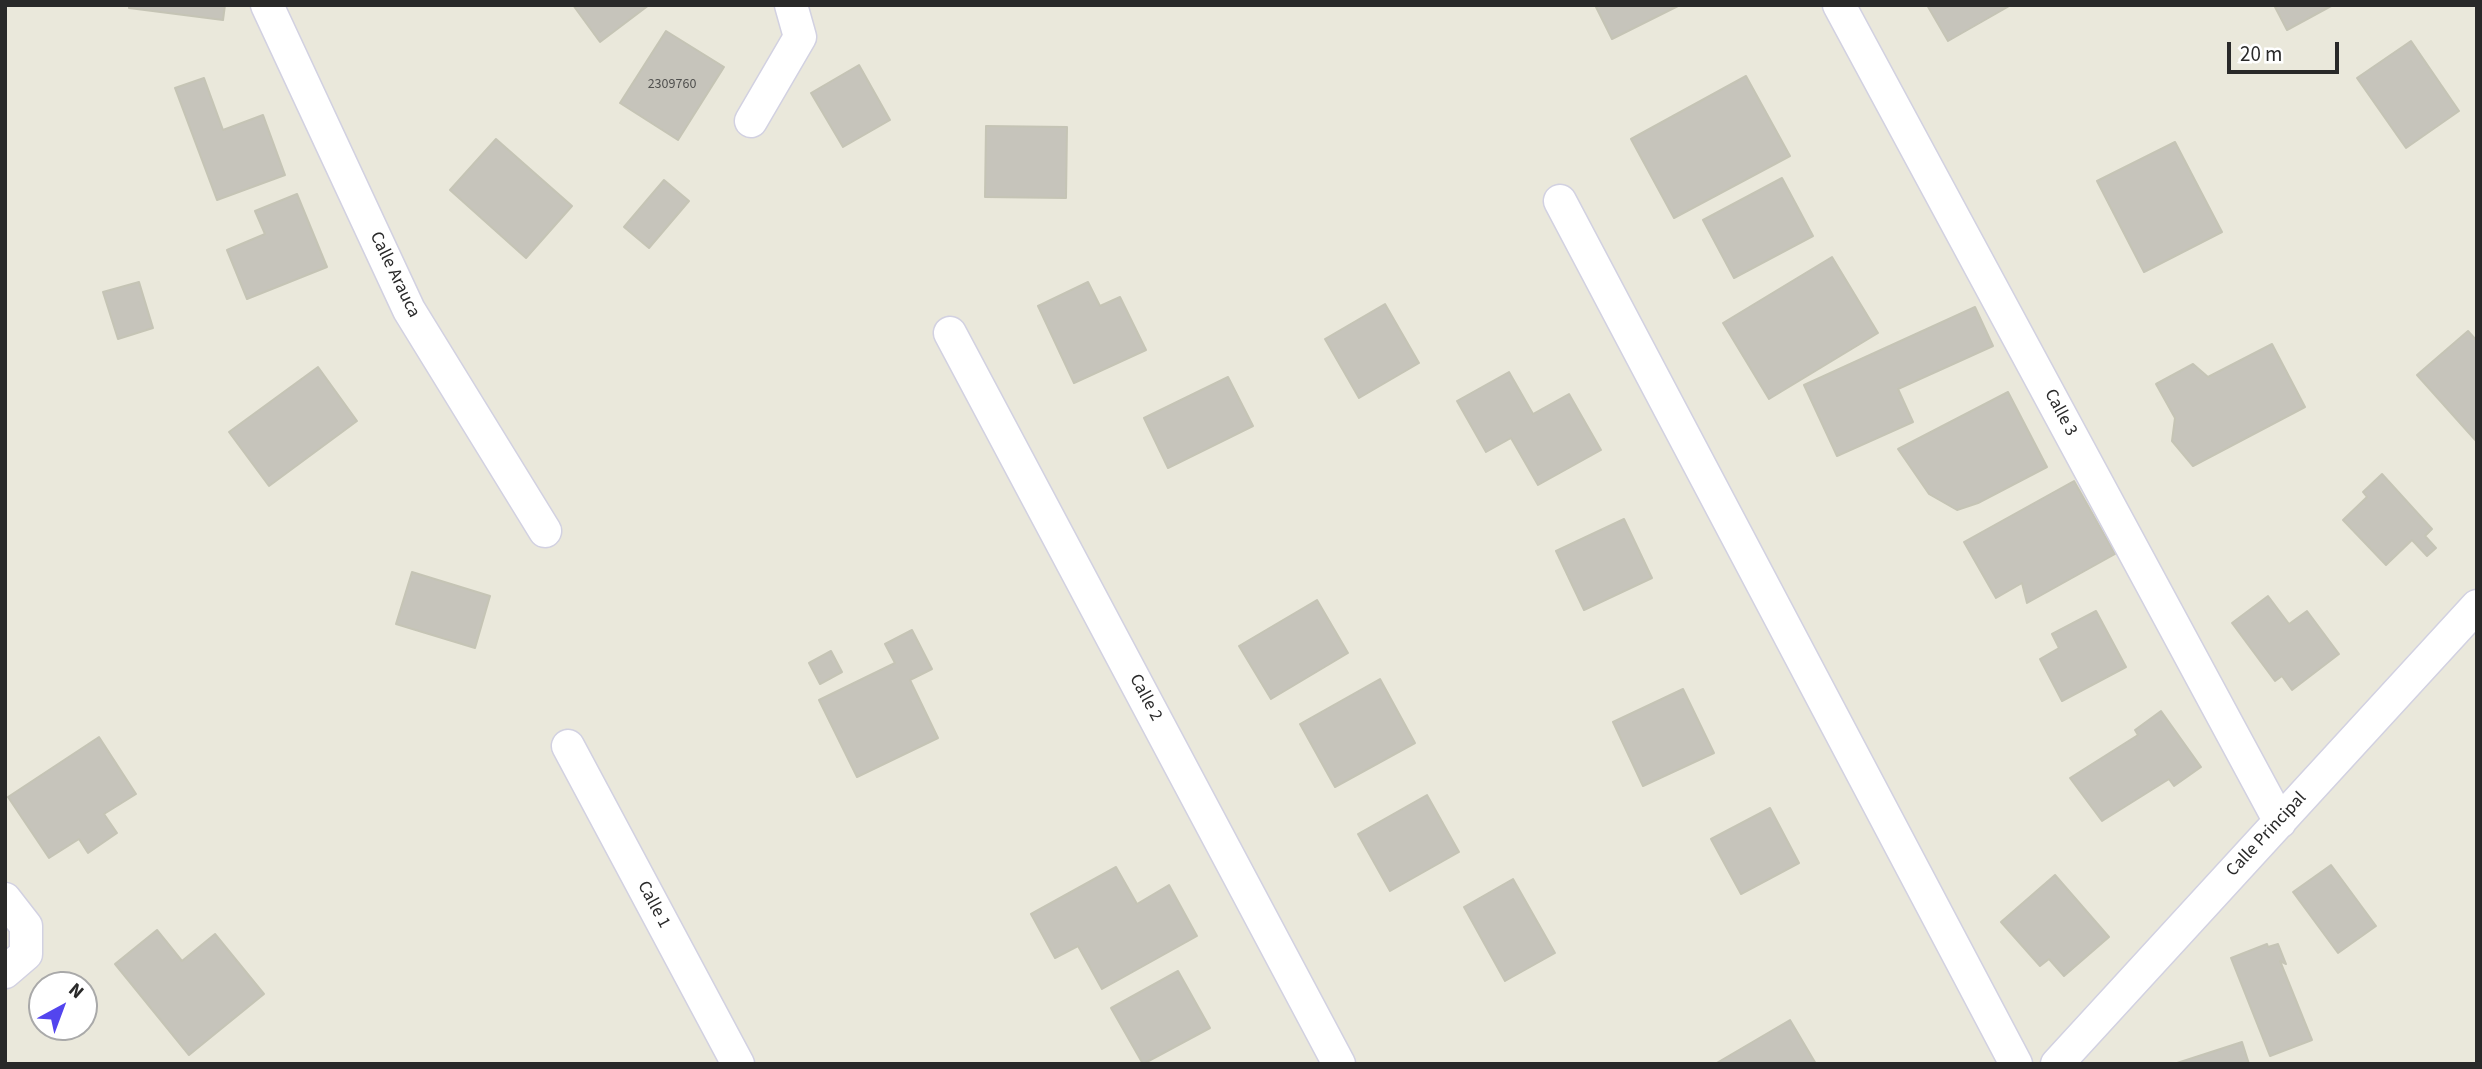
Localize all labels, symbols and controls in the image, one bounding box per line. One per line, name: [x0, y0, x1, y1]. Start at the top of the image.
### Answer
scale bar: [2230, 28, 2342, 72]
text: 20 m: [2240, 39, 2282, 69]
house number: 2309760: [648, 77, 696, 93]
street label: Calle Arauca: [364, 229, 424, 321]
street label: Calle 3: [2039, 386, 2081, 440]
street label: Calle 2: [1124, 671, 1166, 725]
street label: Calle Principal: [2222, 788, 2312, 882]
street label: Calle 1: [632, 878, 674, 932]
north arrow: [28, 971, 98, 1041]
text: N: [62, 977, 89, 1006]

